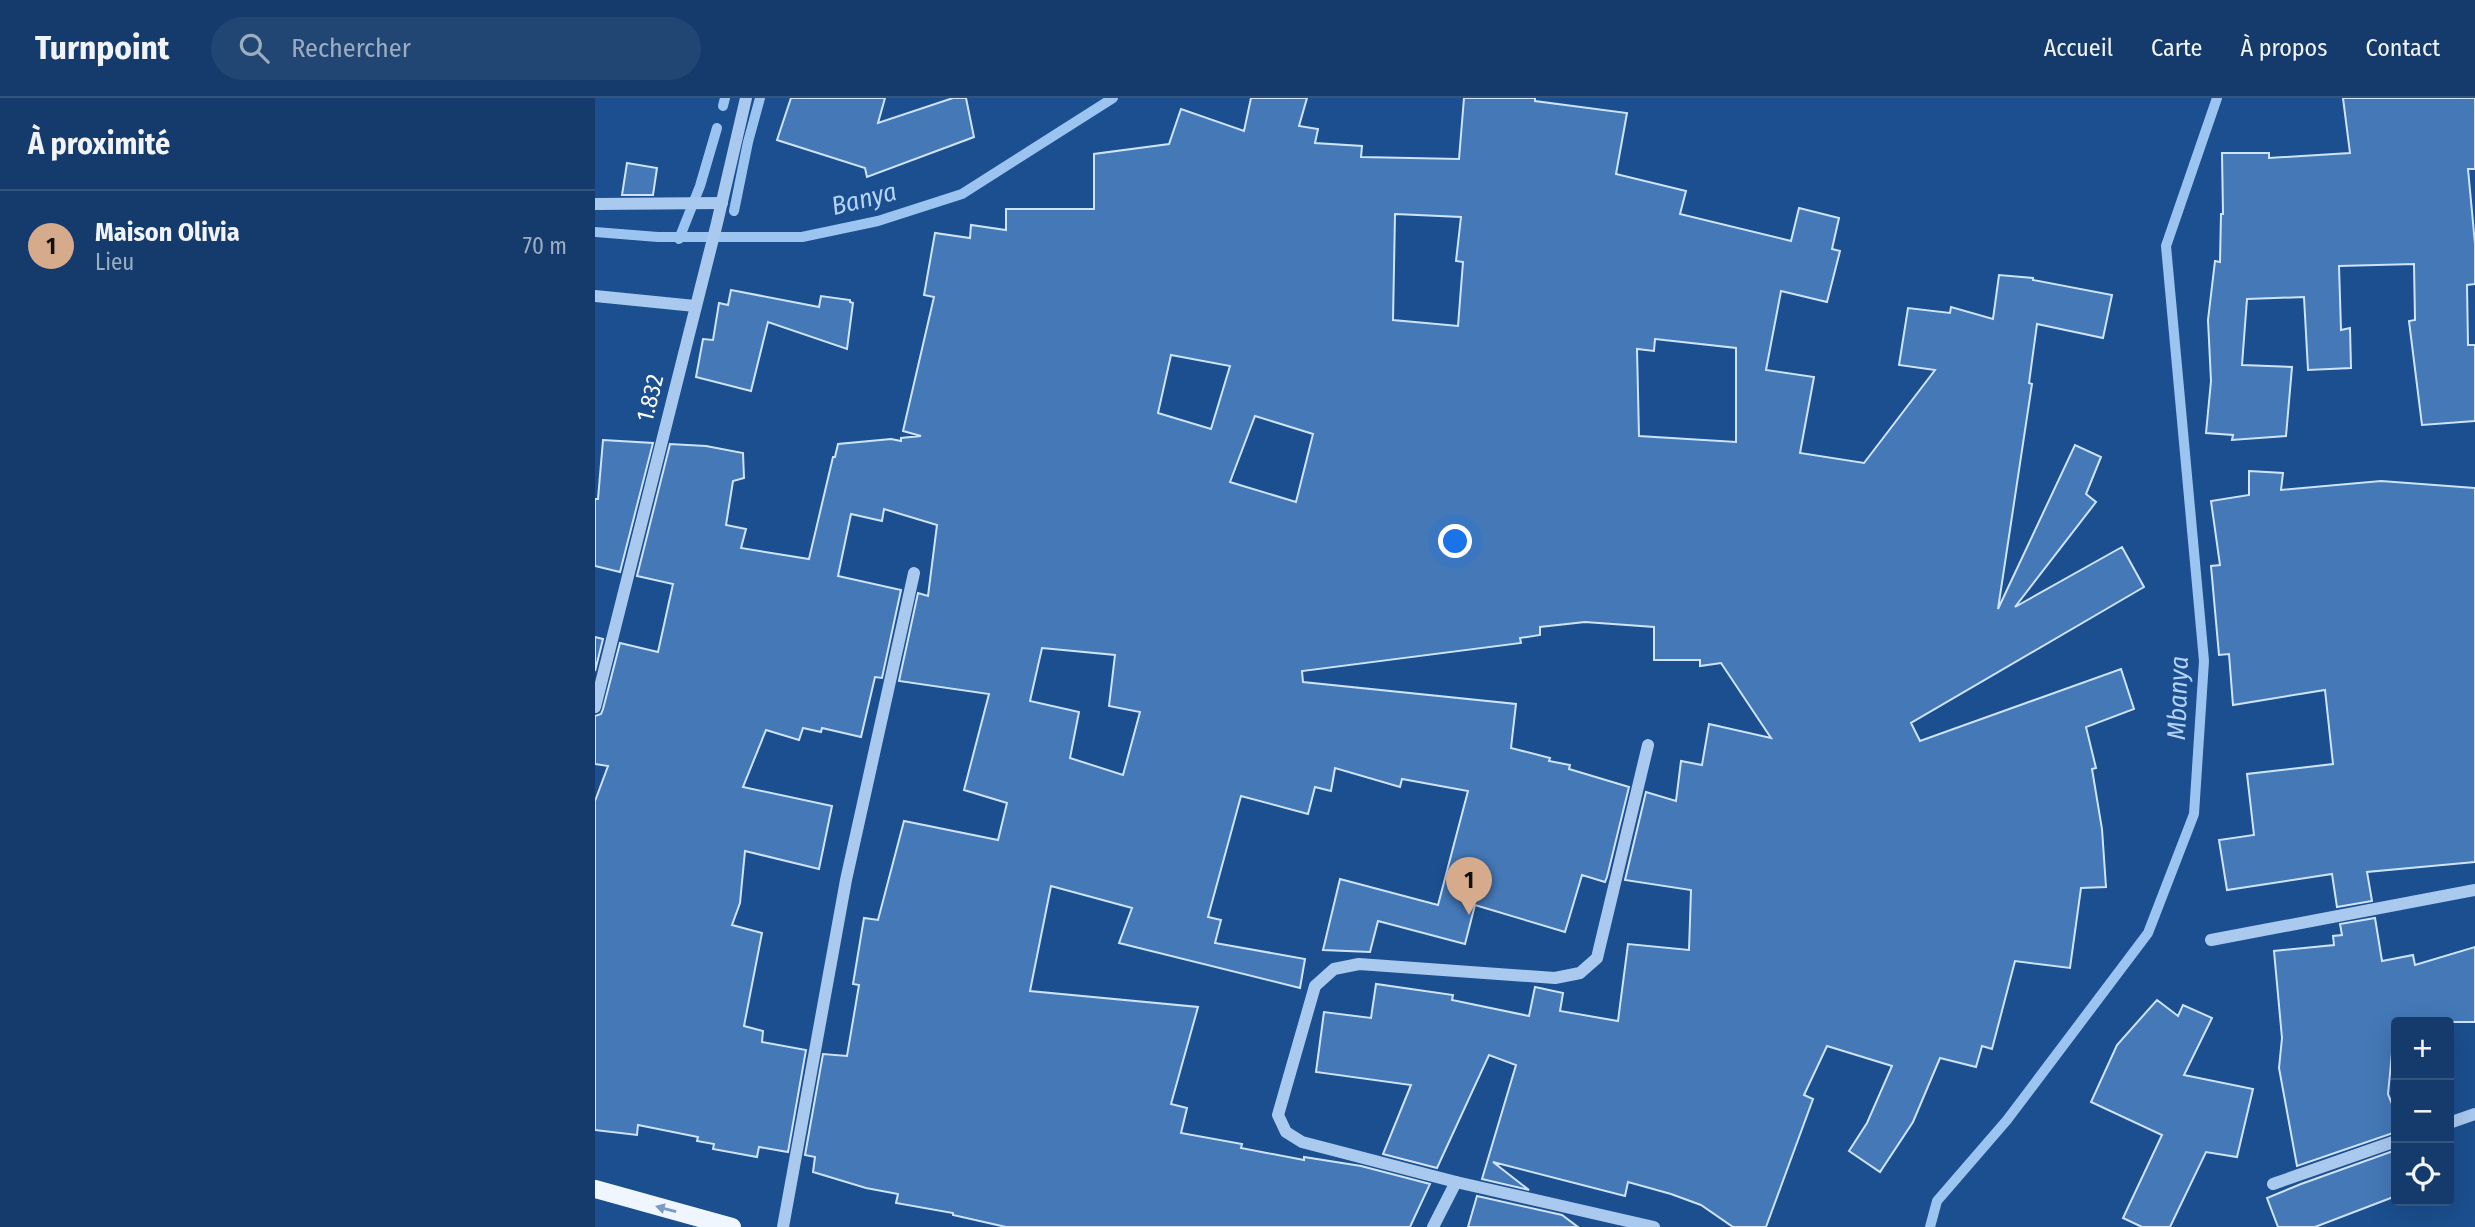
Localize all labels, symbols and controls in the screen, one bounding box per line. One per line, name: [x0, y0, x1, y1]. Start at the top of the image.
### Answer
search box: [211, 17, 701, 80]
text: Turnpoint: [35, 28, 169, 68]
icon: search: [235, 29, 273, 67]
text: Rechercher: [291, 33, 411, 64]
text: Accueil: [2044, 34, 2113, 62]
text: Carte: [2151, 34, 2202, 62]
text: À propos: [2240, 34, 2327, 62]
text: Contact: [2365, 34, 2440, 62]
text: À proximité: [28, 126, 170, 162]
water label: Banya: [828, 176, 900, 222]
text: Maison Olivia: [95, 217, 240, 248]
text: 1: [46, 232, 56, 260]
text: 70 m: [523, 232, 567, 260]
text: Lieu: [95, 248, 134, 276]
street label: 1.832: [631, 371, 669, 425]
your location: [1438, 524, 1472, 558]
water label: Mbanya: [2161, 656, 2195, 740]
pin: 1: [1446, 857, 1492, 915]
map controls: [2391, 1017, 2454, 1206]
button: +: [2391, 1017, 2454, 1080]
button: −: [2391, 1080, 2454, 1143]
button: locate: [2391, 1143, 2454, 1206]
one-way arrow: [655, 1203, 677, 1214]

